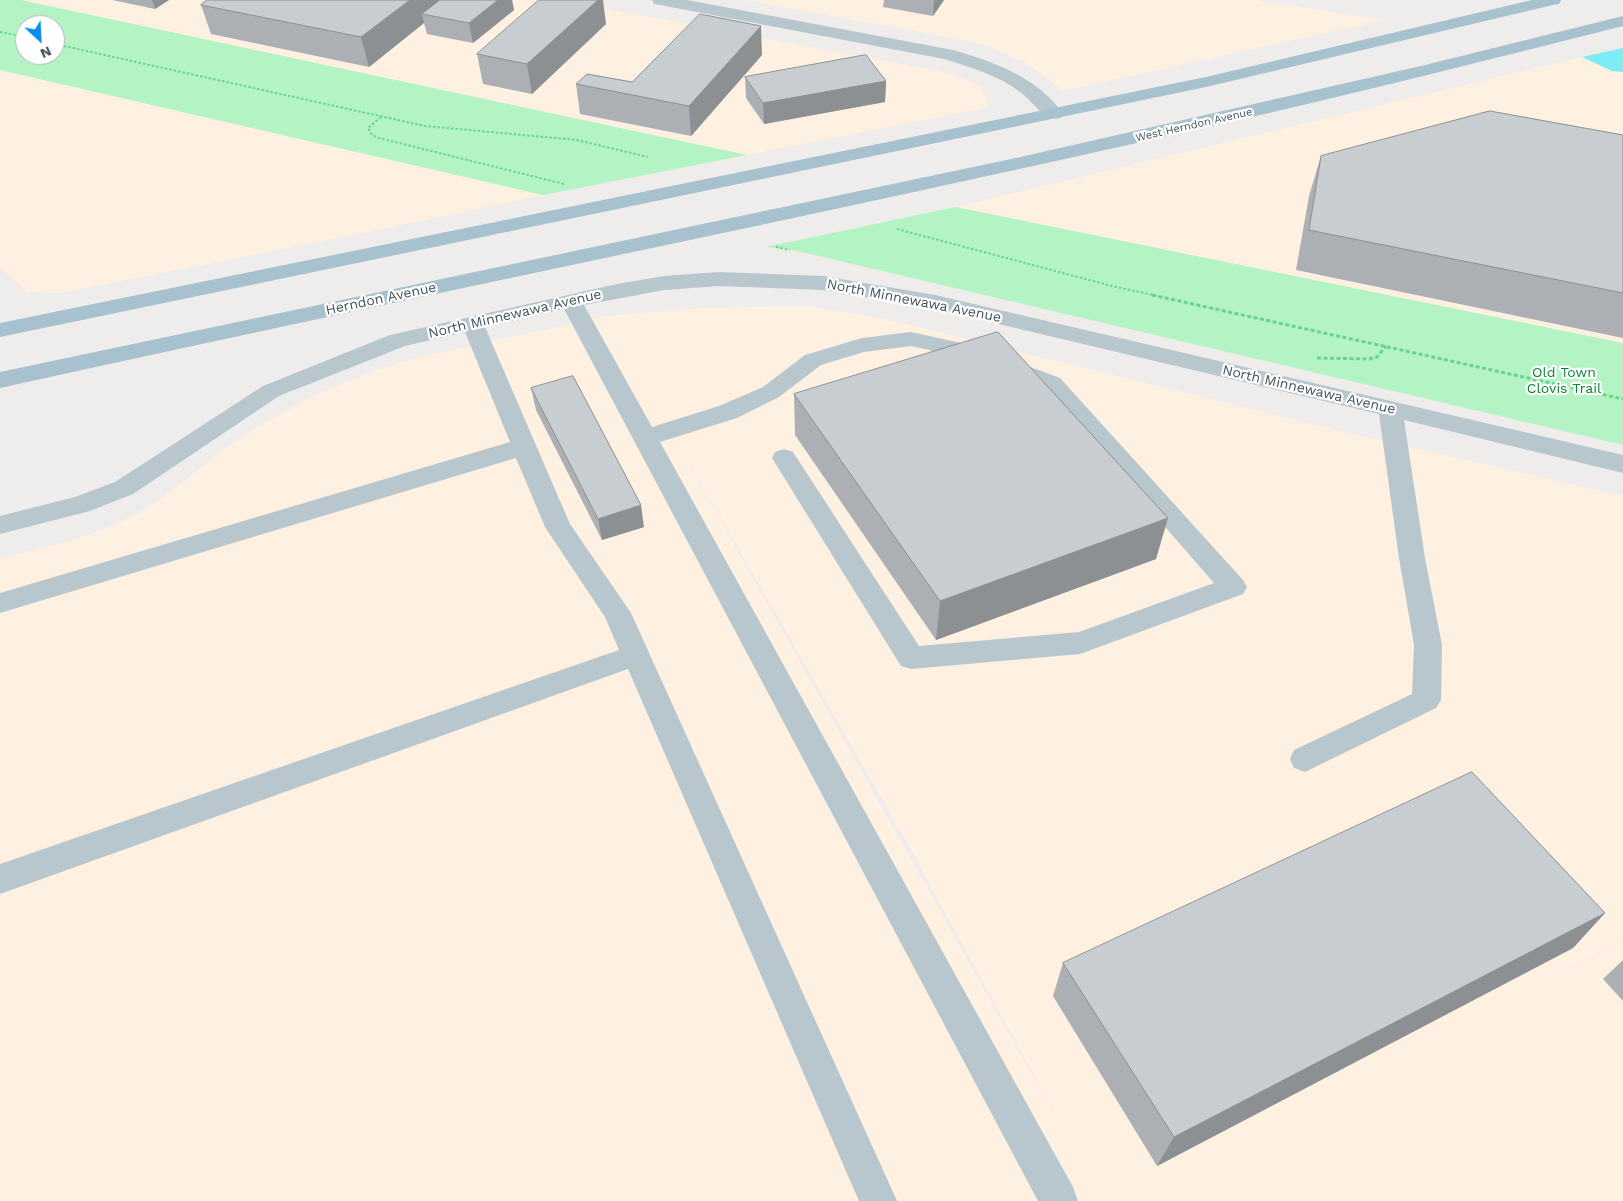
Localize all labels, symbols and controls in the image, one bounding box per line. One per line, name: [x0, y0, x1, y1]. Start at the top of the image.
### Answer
north arrow: [15, 15, 65, 65]
text: N: [38, 43, 54, 62]
street label: West Herndon Avenue: [1134, 105, 1254, 145]
street label: North Minnewawa Avenue: [825, 276, 1003, 326]
street label: Herndon Avenue: [324, 279, 438, 319]
street label: North Minnewawa Avenue: [427, 286, 603, 342]
street label: North Minnewawa Avenue: [1221, 362, 1397, 418]
park label: Old Town Clovis Trail: [1527, 365, 1601, 398]

